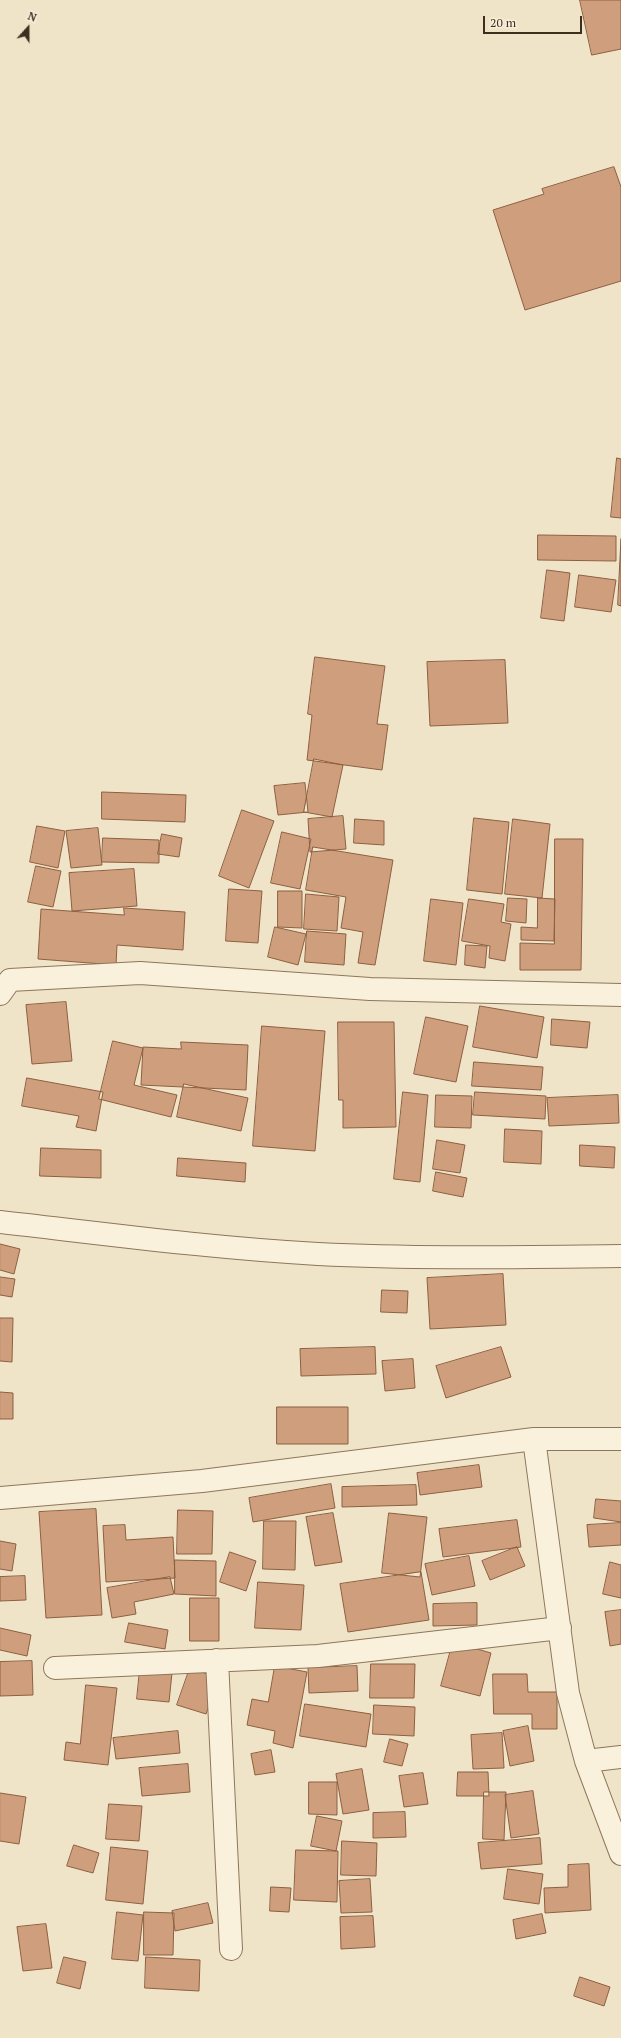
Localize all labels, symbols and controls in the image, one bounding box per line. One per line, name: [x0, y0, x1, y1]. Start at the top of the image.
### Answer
north arrow: [8, 8, 48, 48]
scale bar: [485, 8, 584, 34]
text: N: [26, 9, 39, 25]
text: 20 m: [490, 15, 516, 30]

